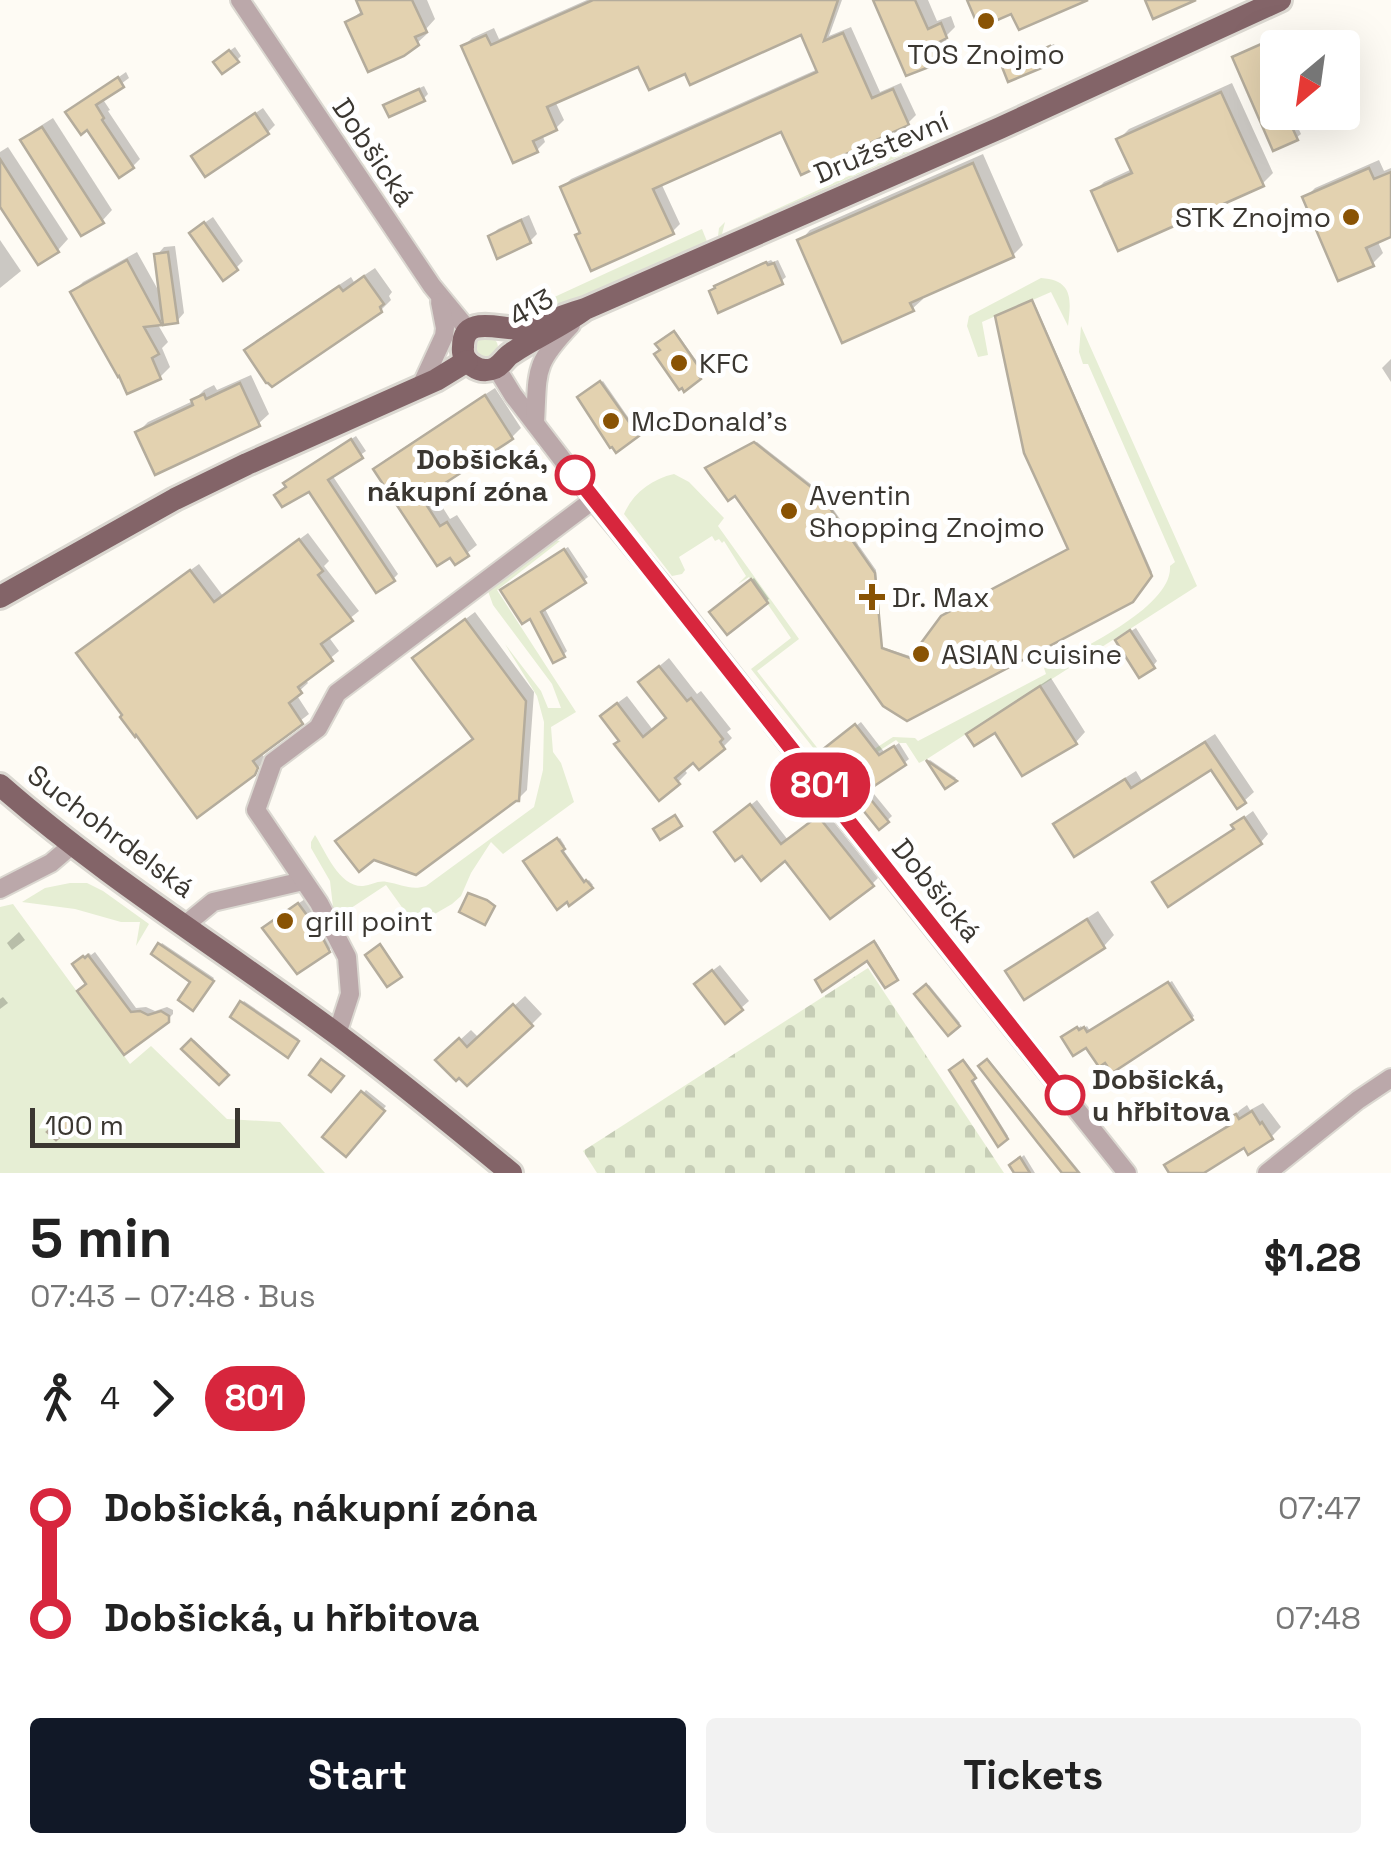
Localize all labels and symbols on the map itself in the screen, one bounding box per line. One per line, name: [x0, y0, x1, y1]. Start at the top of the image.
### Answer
marker: TOS Znojmo: [975, 10, 997, 32]
north arrow: [1260, 30, 1360, 130]
place label: TOS Znojmo: [907, 36, 1065, 72]
street label: Dobšická: [325, 91, 423, 213]
street label: Družstevní: [808, 102, 954, 191]
place label: STK Znojmo: [1175, 199, 1331, 235]
marker: STK Znojmo: [1340, 206, 1362, 228]
street label: 413: [502, 280, 560, 334]
place label: KFC: [699, 345, 749, 381]
marker: KFC: [668, 352, 690, 374]
place label: McDonald's: [631, 403, 788, 439]
marker: McDonald's: [600, 410, 622, 432]
place label: Dobšická, nákupní zóna: [367, 441, 548, 509]
marker: Dobšická, nákupní zóna: [556, 456, 594, 494]
place label: Aventin Shopping Znojmo: [809, 477, 1045, 545]
marker: Aventin Shopping Znojmo: [778, 500, 800, 522]
place label: Dr. Max: [892, 579, 990, 615]
marker: Dr. Max: [861, 586, 883, 608]
place label: ASIAN cuisine: [941, 636, 1122, 672]
marker: ASIAN cuisine: [910, 643, 932, 665]
line badge: 801: [762, 752, 878, 818]
street label: Suchohrdelská: [20, 756, 202, 906]
street label: Dobšická: [884, 831, 990, 949]
place label: grill point: [305, 903, 433, 939]
marker: grill point: [274, 910, 296, 932]
place label: Dobšická, u hřbitova: [1092, 1061, 1230, 1129]
marker: Dobšická, u hřbitova: [1046, 1076, 1084, 1114]
scale bar: [30, 1103, 240, 1148]

